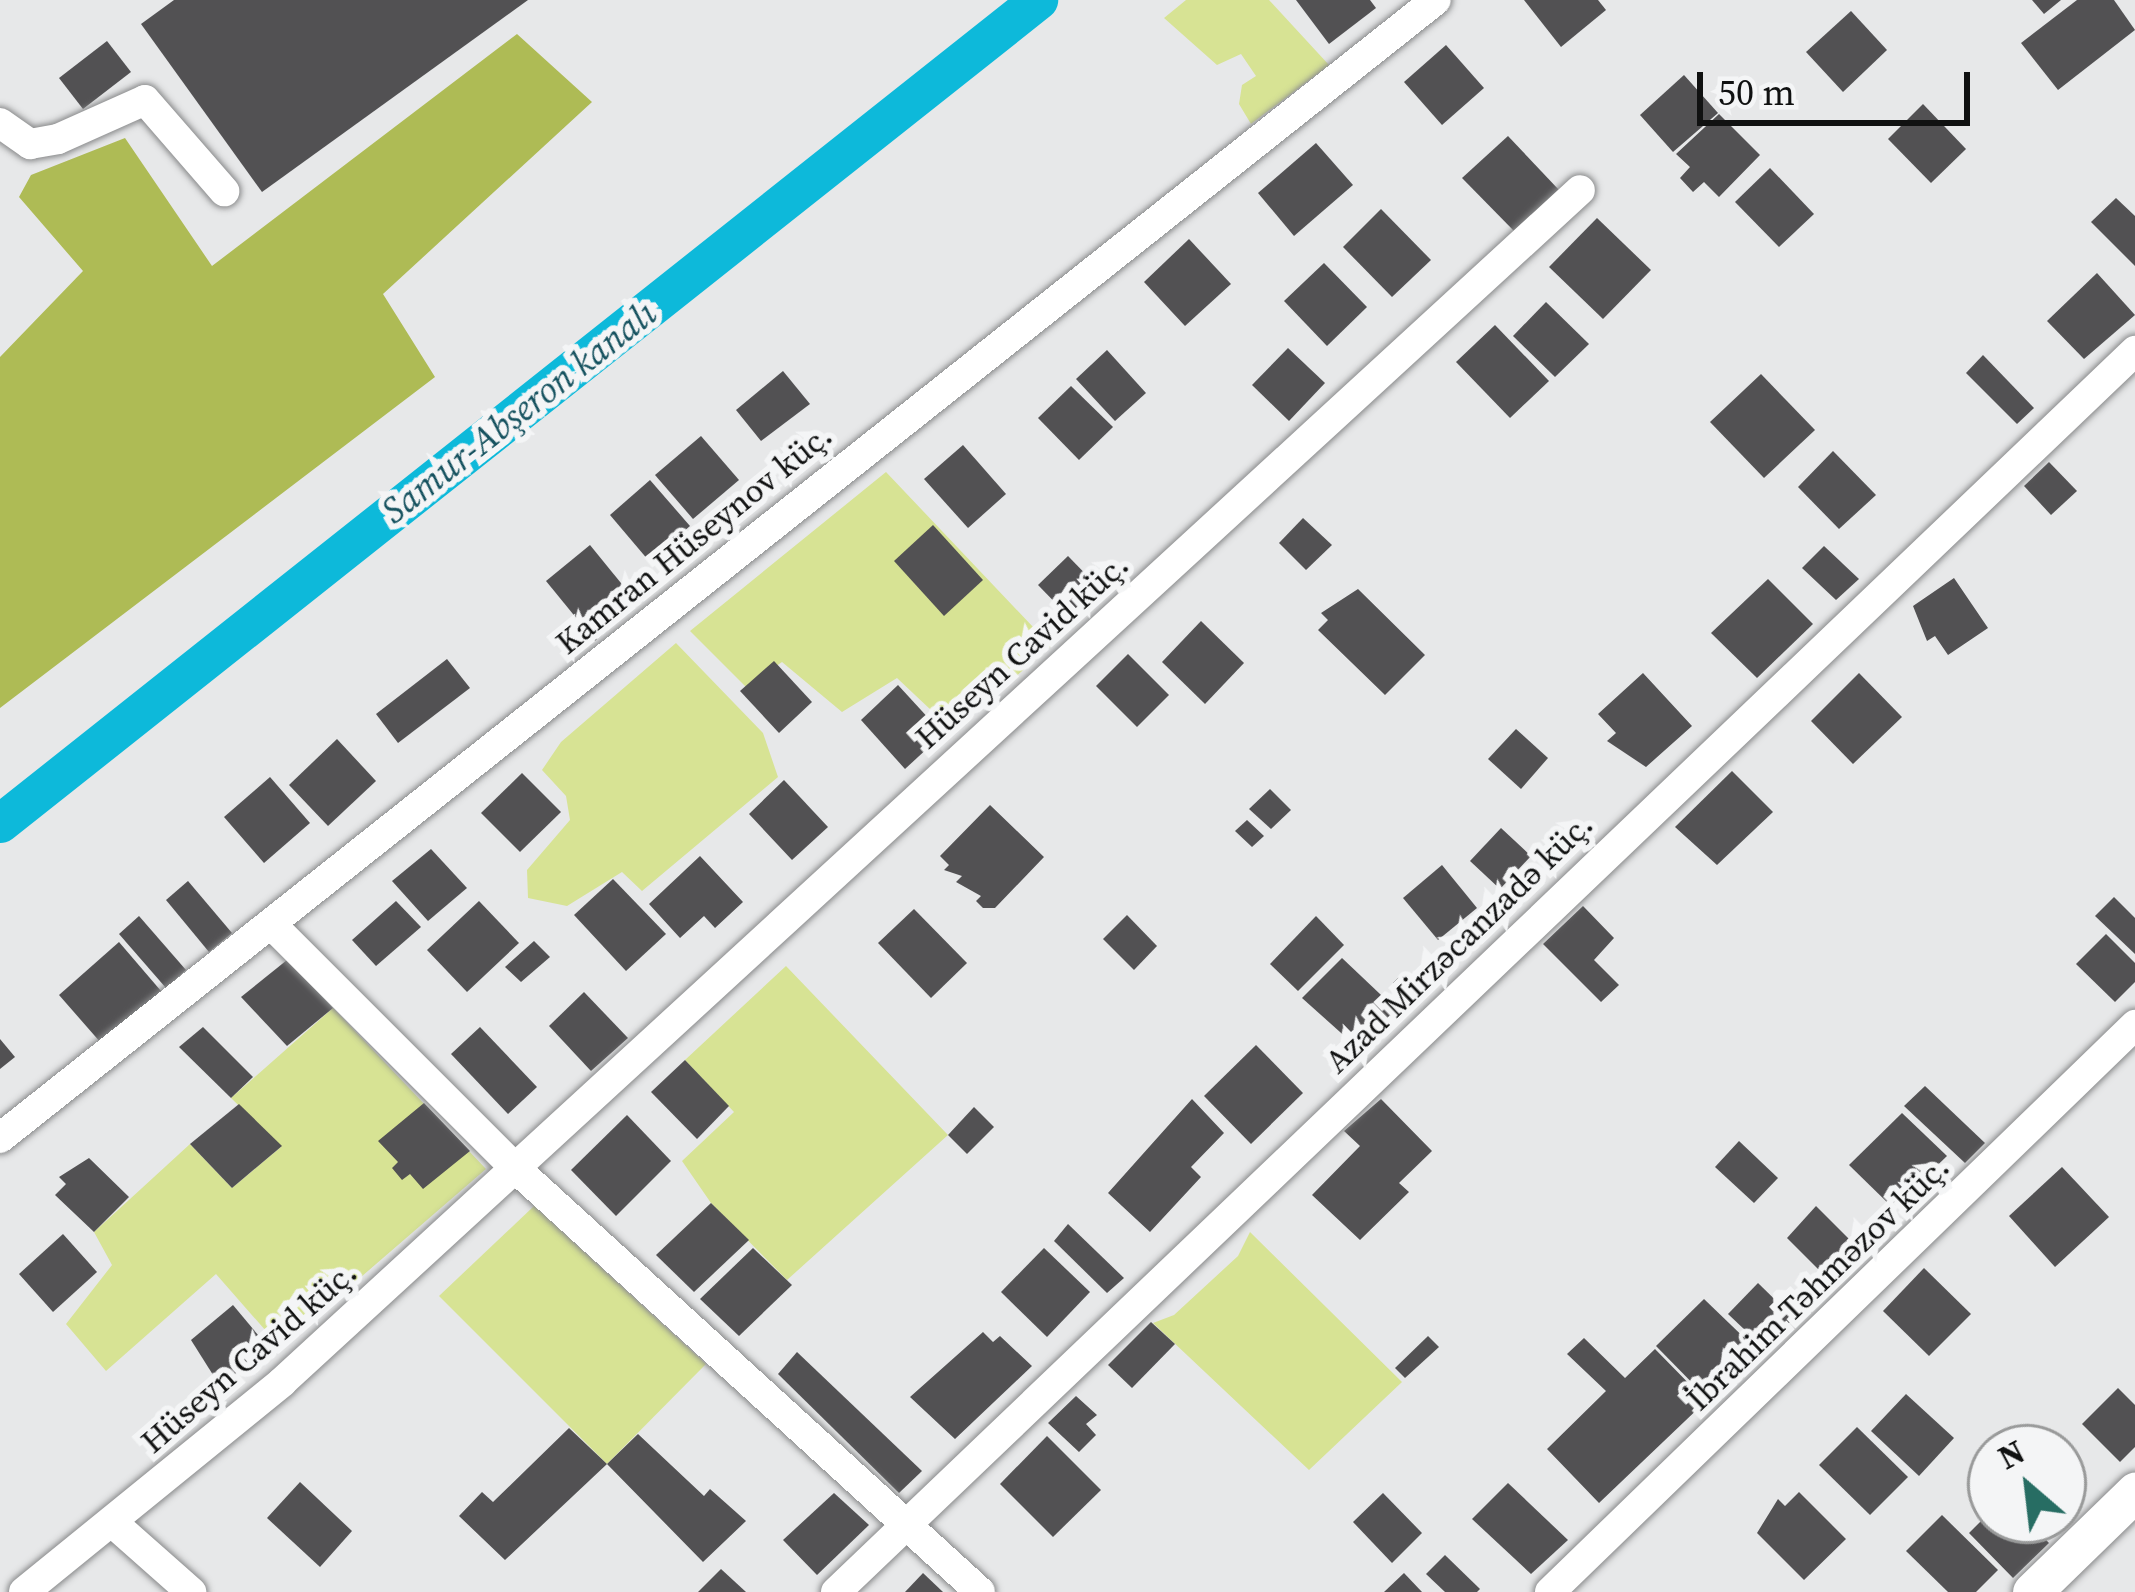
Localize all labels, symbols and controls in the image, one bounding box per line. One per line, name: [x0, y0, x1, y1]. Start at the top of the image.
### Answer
scale bar: [1703, 48, 1976, 122]
text: 50 m: [1718, 68, 1795, 117]
water label: Samur-Abşeron kanalı: [373, 292, 665, 532]
street label: Kamran Hüseynov küç.: [548, 415, 840, 663]
street label: Hüseyn Cavid küç.: [907, 545, 1137, 757]
street label: Azad Mirzəcanzadə küç.: [1317, 805, 1601, 1081]
street label: İbrahim Təhməzov küç.: [1678, 1147, 1958, 1419]
street label: Hüseyn Cavid küç.: [133, 1253, 365, 1461]
north arrow: [1967, 1424, 2087, 1544]
text: N: [1990, 1429, 2032, 1480]

